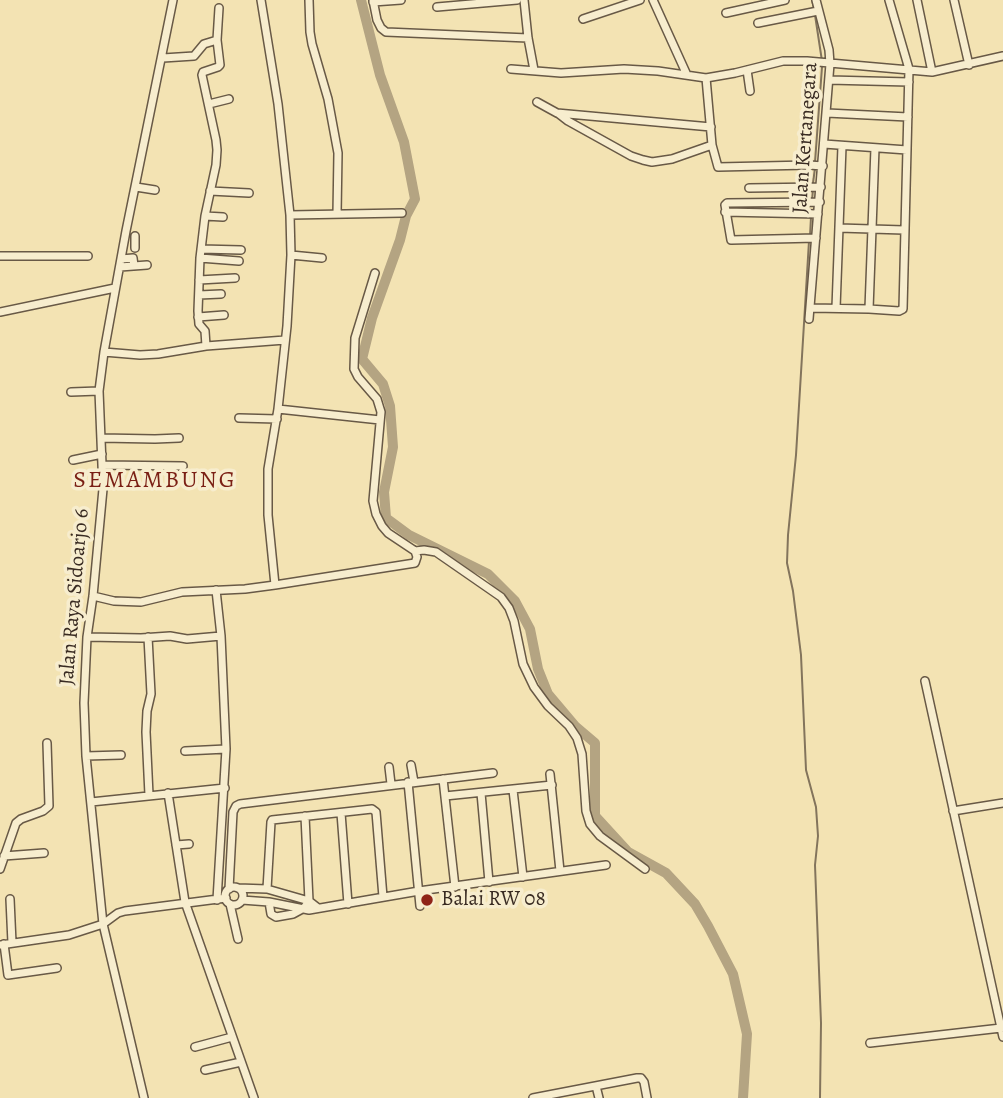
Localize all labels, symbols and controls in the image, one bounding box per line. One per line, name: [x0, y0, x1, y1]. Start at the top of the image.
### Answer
street label: Jalan Kertanegara: [788, 61, 824, 215]
district label: SEMAMBUNG: [74, 467, 236, 495]
street label: Jalan Raya Sidoarjo 6: [55, 508, 95, 686]
place label: Balai RW 08: [441, 887, 546, 913]
marker: Balai RW 08: [419, 892, 435, 908]

